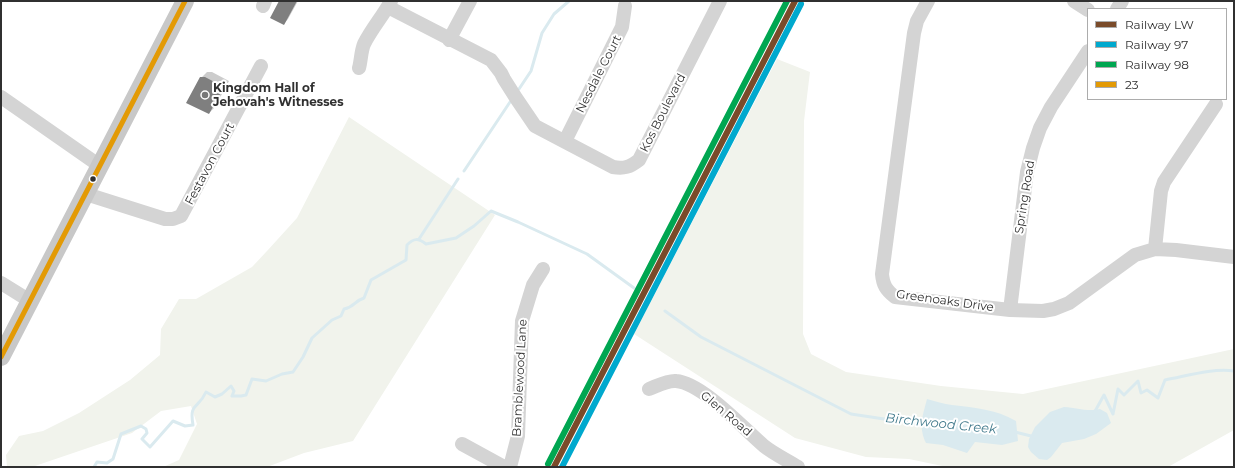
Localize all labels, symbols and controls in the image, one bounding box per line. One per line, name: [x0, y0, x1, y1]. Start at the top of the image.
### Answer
legend: [1087, 8, 1227, 100]
text: Railway LW: [1125, 17, 1194, 32]
street label: Nesdale Court: [573, 33, 625, 115]
text: Railway 97: [1125, 37, 1188, 52]
text: Railway 98: [1125, 57, 1189, 72]
street label: Kos Boulevard: [637, 71, 689, 155]
text: 23: [1125, 77, 1139, 92]
place label: Kingdom Hall of Jehovah's Witnesses: [213, 81, 344, 109]
marker: Kingdom Hall of Jehovah's Witnesses: [200, 90, 210, 100]
street label: Festavon Court: [182, 121, 238, 207]
street label: Spring Road: [1012, 159, 1038, 235]
unlabelled marker: [88, 174, 98, 184]
street label: Greenoaks Drive: [895, 287, 995, 315]
street label: Bramblewood Lane: [510, 319, 530, 437]
street label: Glen Road: [697, 388, 755, 440]
water label: Birchwood Creek: [885, 410, 997, 438]

